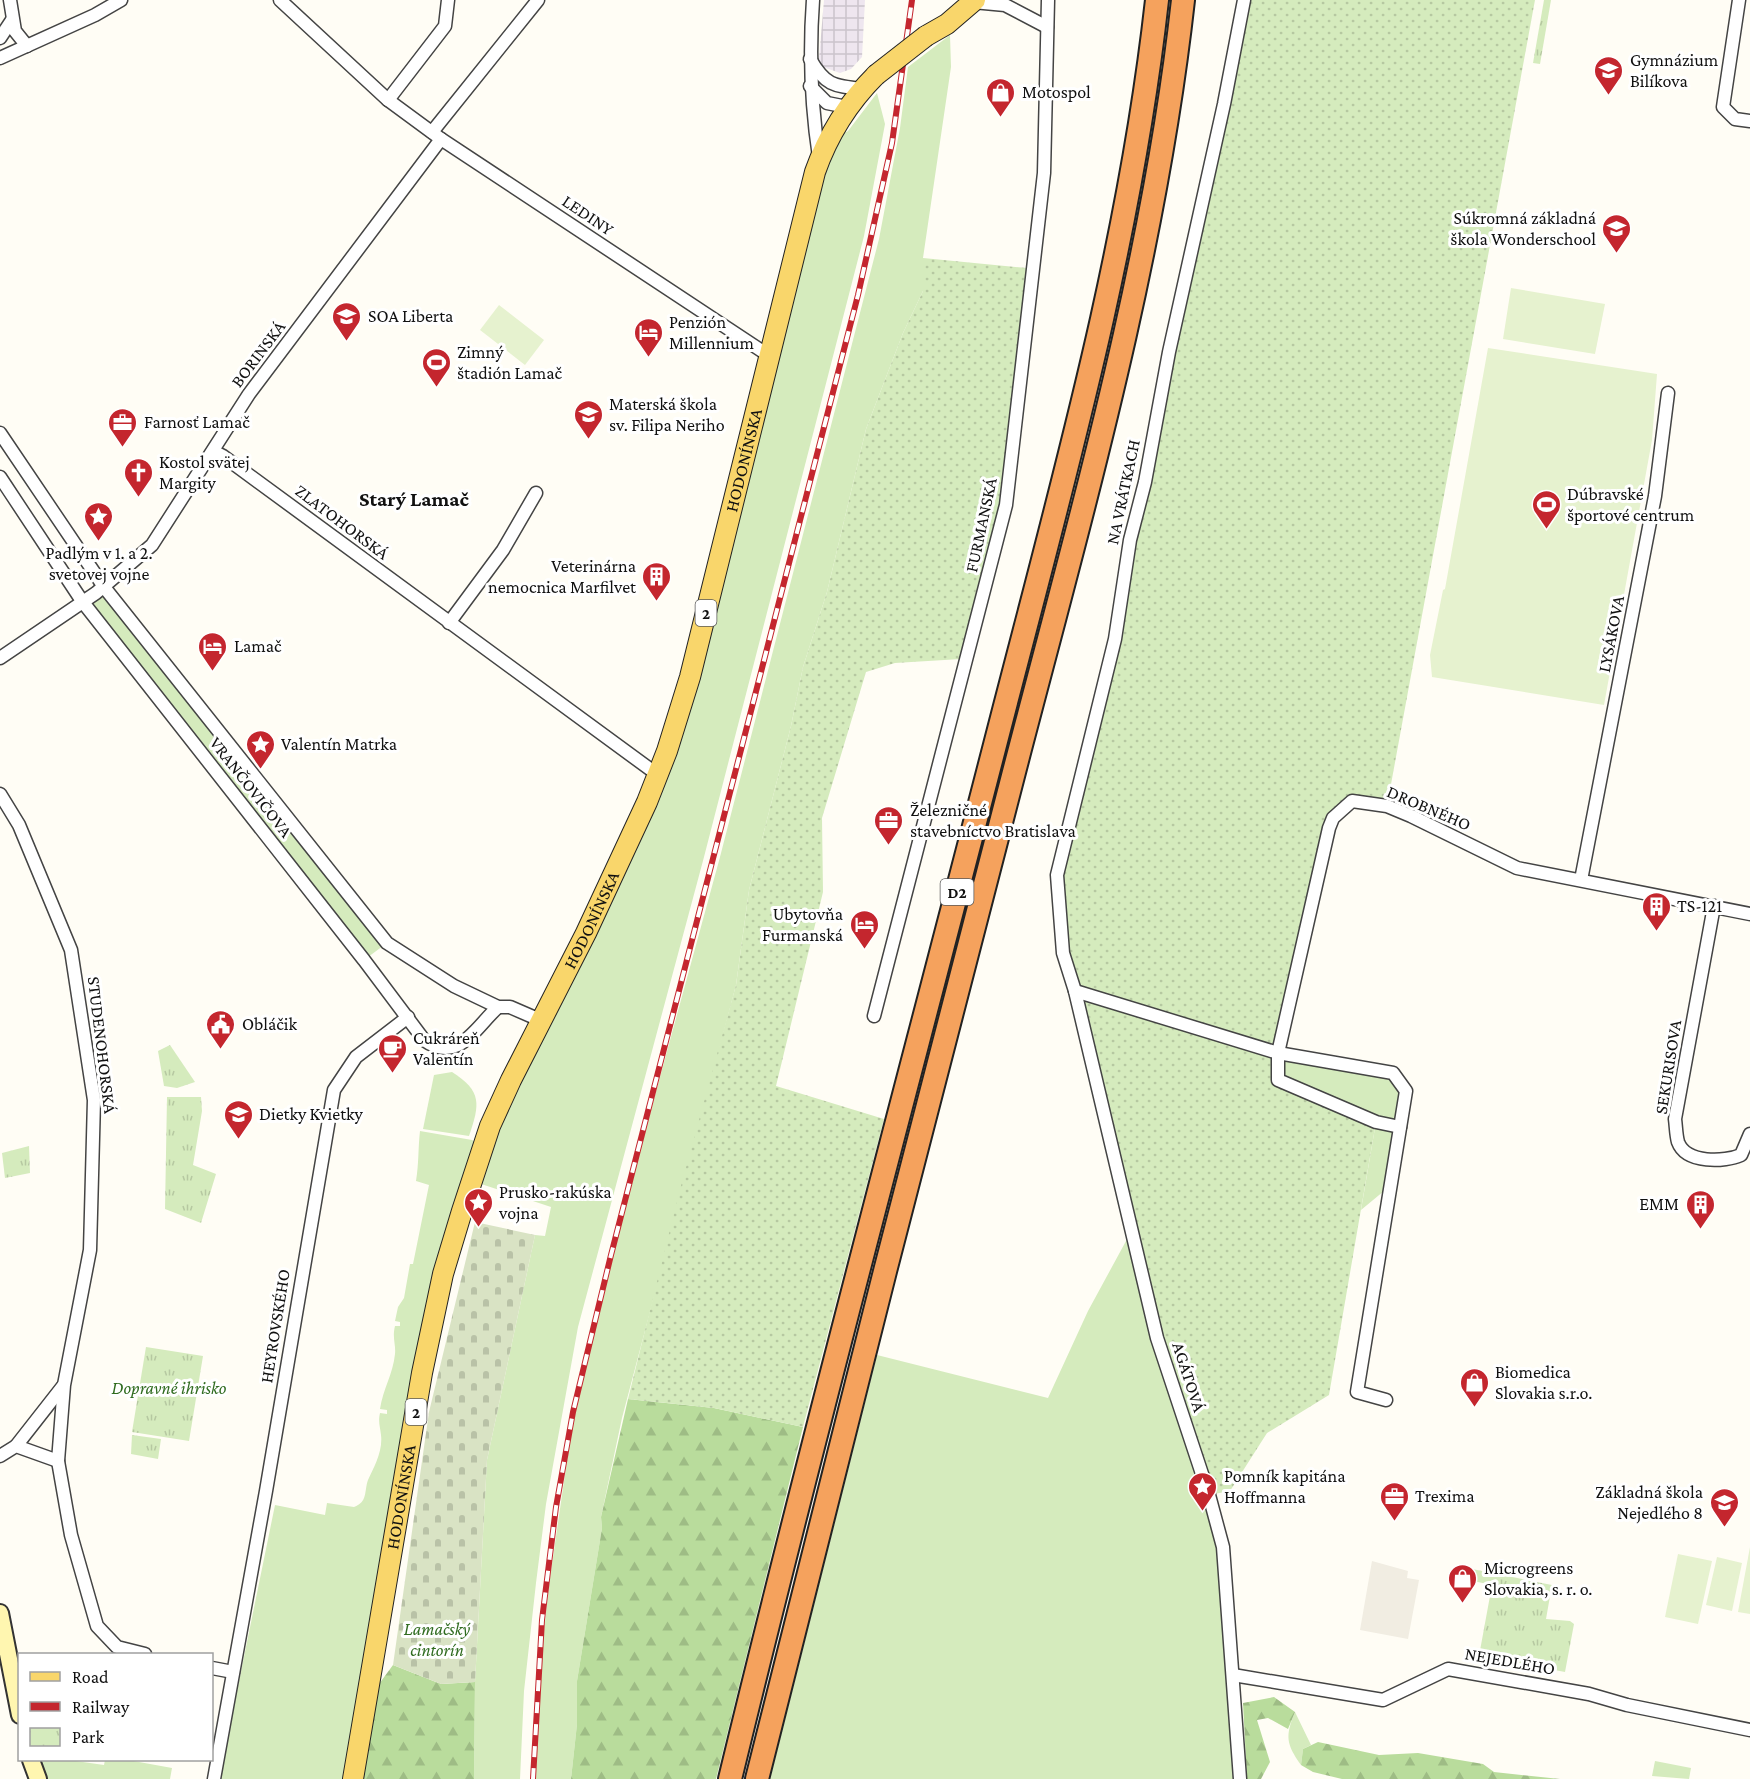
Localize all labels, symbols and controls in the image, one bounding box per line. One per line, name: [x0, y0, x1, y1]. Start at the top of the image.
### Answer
place label: Gymnázium Bilíkova: [1630, 50, 1719, 91]
school or university icon: Gymnázium Bilíkova: [1593, 54, 1625, 96]
shop icon: Motospol: [985, 76, 1017, 118]
place label: Motospol: [1022, 82, 1091, 102]
street label: LEDINY: [559, 191, 618, 240]
place label: Súkromná základná škola Wonderschool: [1450, 208, 1596, 249]
school or university icon: Súkromná základná škola Wonderschool: [1601, 212, 1633, 254]
school or university icon: SOA Liberta: [331, 300, 363, 342]
place label: SOA Liberta: [368, 306, 453, 326]
place label: Penzión Millennium: [669, 312, 755, 353]
street label: BORINSKÁ: [227, 316, 290, 391]
hotel icon: Penzión Millennium: [632, 316, 664, 358]
place label: Zimný štadión Lamač: [457, 342, 563, 383]
sports icon: Zimný štadión Lamač: [420, 346, 452, 388]
place label: Materská škola sv. Filipa Neriho: [609, 394, 725, 435]
school or university icon: Materská škola sv. Filipa Neriho: [572, 398, 604, 440]
office icon: Farnosť Lamač: [107, 406, 139, 448]
street label: HODONÍNSKA: [721, 406, 766, 514]
place label: Farnosť Lamač: [144, 412, 250, 432]
street label: NA VRÁTKACH: [1102, 437, 1144, 546]
place label: Kostol svätej Margity: [159, 452, 250, 493]
church icon: Kostol svätej Margity: [122, 456, 154, 498]
street label: FURMANSKÁ: [961, 475, 1001, 574]
street label: ZLATOHORSKÁ: [291, 480, 393, 564]
place label: Dúbravské športové centrum: [1567, 484, 1695, 525]
district label: Starý Lamač: [359, 487, 470, 511]
sports icon: Dúbravské športové centrum: [1530, 488, 1562, 530]
place icon: Padlým v 1. a 2. svetovej vojne: [83, 500, 115, 542]
place label: Padlým v 1. a 2. svetovej vojne: [45, 543, 153, 585]
place label: Veterinárna nemocnica Marfilvet: [488, 556, 637, 597]
building icon: Veterinárna nemocnica Marfilvet: [641, 560, 673, 602]
street label: LYSÁKOVA: [1594, 593, 1628, 674]
road number: 2: [696, 600, 716, 626]
hotel icon: Lamač: [197, 630, 229, 672]
place label: Lamač: [234, 636, 282, 656]
place icon: Valentín Matrka: [244, 728, 276, 770]
street label: VRANČOVIČOVA: [206, 733, 297, 842]
place label: Valentín Matrka: [281, 734, 397, 754]
street label: DROBNÉHO: [1384, 781, 1474, 835]
place label: Železničné stavebníctvo Bratislava: [910, 800, 1076, 841]
office icon: Železničné stavebníctvo Bratislava: [873, 804, 905, 846]
street label: HODONÍNSKA: [559, 867, 624, 972]
road number: D2: [940, 879, 974, 905]
building icon: TS-121: [1640, 890, 1672, 932]
place label: TS-121: [1677, 896, 1722, 916]
place label: Ubytovňa Furmanská: [762, 904, 843, 945]
hotel icon: Ubytovňa Furmanská: [848, 908, 880, 950]
street label: STUDENOHORSKÁ: [84, 975, 120, 1115]
public building icon: Obláčik: [205, 1008, 237, 1050]
place label: Obláčik: [242, 1014, 298, 1034]
street label: SEKURISOVA: [1651, 1018, 1685, 1116]
place label: Cukráreň Valentín: [413, 1028, 480, 1069]
cafe icon: Cukráreň Valentín: [376, 1032, 408, 1074]
school or university icon: Dietky Kvietky: [222, 1098, 254, 1140]
place label: Dietky Kvietky: [259, 1104, 363, 1124]
place label: Prusko-rakúska vojna: [498, 1182, 612, 1224]
place icon: Prusko-rakúska vojna: [462, 1186, 494, 1228]
building icon: EMM: [1684, 1188, 1716, 1230]
place label: EMM: [1639, 1194, 1679, 1214]
street label: HEYROVSKÉHO: [256, 1268, 294, 1384]
street label: AGÁTOVÁ: [1168, 1339, 1210, 1415]
place label: Biomedica Slovakia s.r.o.: [1495, 1362, 1592, 1403]
shop icon: Biomedica Slovakia s.r.o.: [1458, 1366, 1490, 1408]
park label: Dopravné ihrisko: [111, 1378, 227, 1398]
road number: 2: [406, 1399, 426, 1425]
street label: HODONÍNSKA: [382, 1442, 420, 1551]
place label: Pomník kapitána Hoffmanna: [1224, 1466, 1346, 1507]
place icon: Pomník kapitána Hoffmanna: [1187, 1470, 1219, 1512]
office icon: Trexima: [1378, 1480, 1410, 1522]
place label: Základná škola Nejedlého 8: [1595, 1482, 1703, 1524]
place label: Trexima: [1415, 1486, 1474, 1506]
school or university icon: Základná škola Nejedlého 8: [1708, 1486, 1740, 1528]
place label: Microgreens Slovakia, s. r. o.: [1484, 1558, 1592, 1599]
shop icon: Microgreens Slovakia, s. r. o.: [1447, 1562, 1479, 1604]
park label: Lamačský cintorín: [404, 1619, 472, 1660]
street label: NEJEDLÉHO: [1463, 1643, 1557, 1679]
legend: [18, 1653, 213, 1761]
text: Road: [72, 1667, 109, 1687]
text: Railway: [72, 1697, 130, 1717]
text: Park: [72, 1727, 104, 1747]

